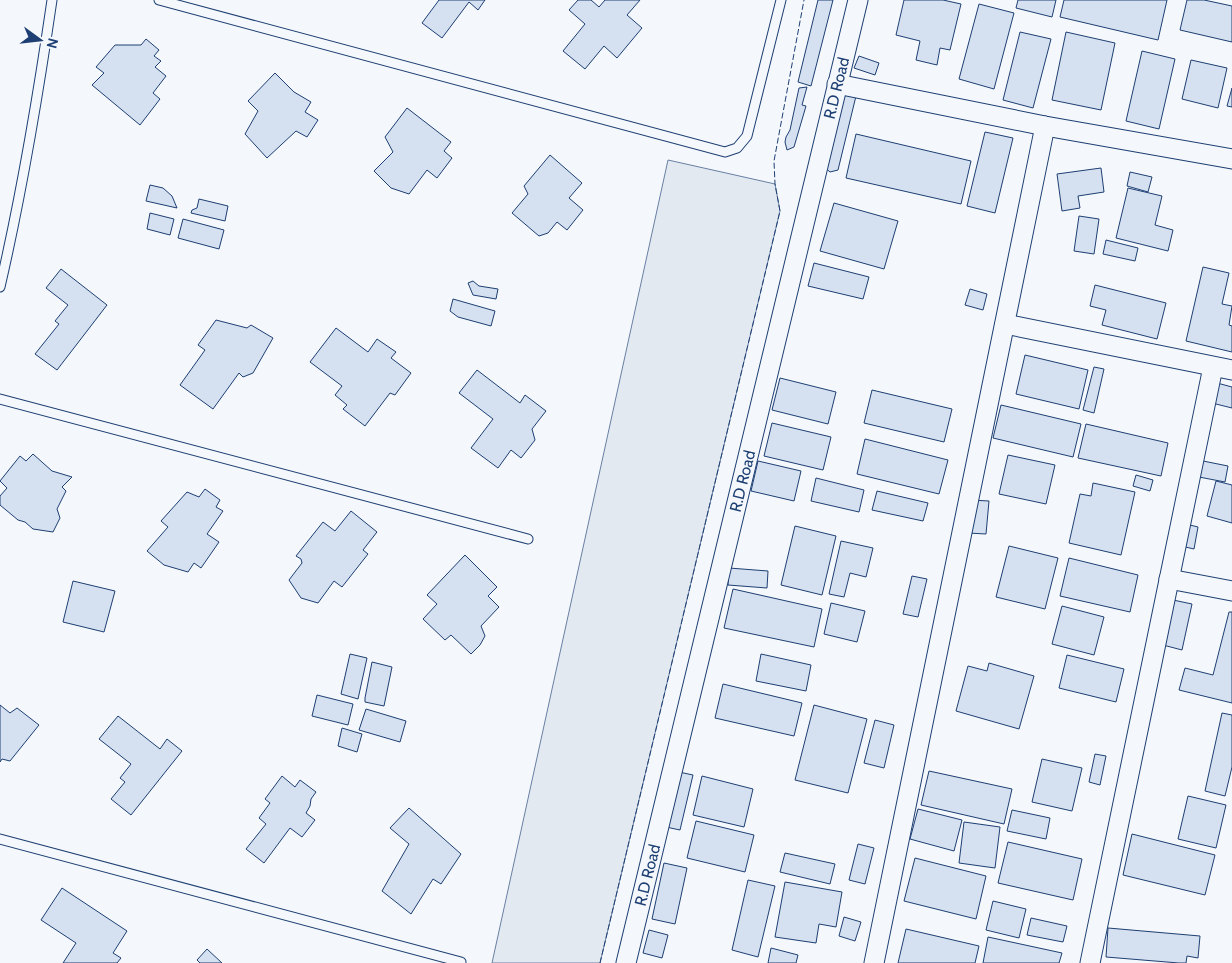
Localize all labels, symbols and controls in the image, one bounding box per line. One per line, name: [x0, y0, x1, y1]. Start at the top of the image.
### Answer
north arrow: [15, 15, 65, 65]
text: N: [43, 36, 63, 50]
street label: R.D Road: [820, 55, 853, 121]
street label: R.D Road: [726, 448, 759, 514]
street label: R.D Road: [631, 842, 664, 908]

